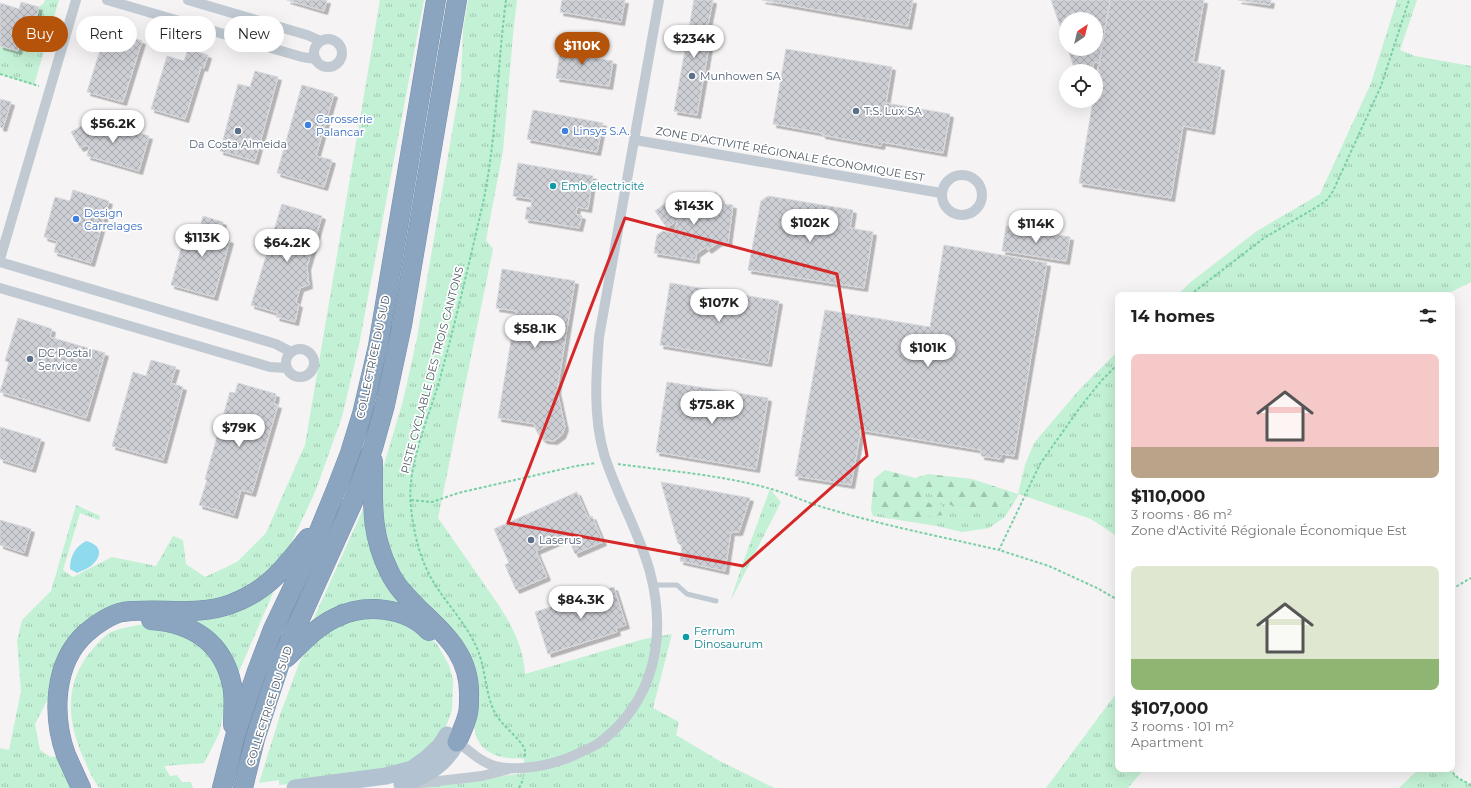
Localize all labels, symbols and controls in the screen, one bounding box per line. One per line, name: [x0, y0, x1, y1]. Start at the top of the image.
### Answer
north arrow: [1059, 12, 1103, 56]
map controls: [1059, 12, 1103, 108]
chip: Buy: [12, 16, 68, 52]
chip: Rent: [76, 16, 137, 52]
chip: Filters: [145, 16, 216, 52]
chip: New: [224, 16, 284, 52]
pin: $234K: [666, 25, 722, 59]
text: $234K: [673, 30, 715, 46]
pin: $110K: [554, 32, 610, 66]
text: $110K: [564, 37, 600, 53]
button: locate: [1059, 64, 1103, 108]
place label: Munhowen SA: [700, 69, 781, 83]
marker: Munhowen SA: [687, 71, 697, 81]
place label: T.S. Lux SA: [864, 104, 922, 118]
marker: T.S. Lux SA: [851, 106, 861, 116]
pin: $56.2K: [80, 110, 146, 144]
place label: Carosserie Palancar: [316, 112, 373, 139]
text: $56.2K: [90, 115, 136, 131]
marker: Carosserie Palancar: [303, 120, 313, 130]
street label: ZONE D'ACTIVITÉ RÉGIONALE ÉCONOMIQUE EST: [654, 123, 926, 185]
place label: Linsys S.A.: [573, 124, 630, 138]
marker: Da Costa Almeida: [233, 126, 243, 136]
marker: Linsys S.A.: [560, 126, 570, 136]
place label: Da Costa Almeida: [189, 137, 287, 151]
place label: Emb électricité: [561, 179, 645, 193]
marker: Emb électricité: [548, 181, 558, 191]
pin: $143K: [666, 192, 722, 226]
text: $143K: [674, 197, 714, 213]
place label: Design Carrelages: [84, 206, 143, 233]
pin: $102K: [782, 209, 838, 243]
pin: $114K: [1008, 210, 1064, 244]
marker: Design Carrelages: [71, 214, 81, 224]
text: $102K: [790, 214, 830, 230]
text: $114K: [1018, 215, 1054, 231]
pin: $113K: [174, 224, 230, 258]
text: $113K: [184, 229, 220, 245]
pin: $64.2K: [254, 229, 320, 263]
text: $64.2K: [264, 234, 310, 250]
street label: PISTE CYCLABLE DES TROIS CANTONS: [398, 265, 467, 475]
pin: $107K: [691, 289, 747, 323]
street label: COLLECTRICE DU SUD: [353, 294, 393, 420]
text: $107K: [699, 294, 739, 310]
icon: filters: [1417, 305, 1439, 327]
text: 14 homes: [1131, 306, 1215, 326]
pin: $58.1K: [502, 315, 568, 349]
text: $58.1K: [514, 320, 556, 336]
pin: $101K: [900, 334, 956, 368]
text: $101K: [910, 339, 946, 355]
place label: DC Postal Service: [38, 346, 91, 373]
marker: DC Postal Service: [25, 354, 35, 364]
icon: home: [1249, 380, 1321, 452]
pin: $75.8K: [679, 391, 745, 425]
text: $75.8K: [689, 396, 735, 412]
pin: $79K: [215, 414, 263, 448]
text: $79K: [222, 419, 256, 435]
text: $110,000: [1131, 486, 1205, 506]
text: 3 rooms · 86 m²: [1131, 506, 1232, 522]
text: Zone d'Activité Régionale Économique Est: [1131, 522, 1407, 538]
place label: Laserus: [539, 533, 582, 547]
marker: Laserus: [526, 535, 536, 545]
pin: $84.3K: [548, 586, 614, 620]
text: $84.3K: [558, 591, 604, 607]
icon: home: [1249, 592, 1321, 664]
place label: Ferrum Dinosaurum: [694, 624, 763, 651]
marker: Ferrum Dinosaurum: [681, 632, 691, 642]
street label: COLLECTRICE DU SUD: [243, 644, 295, 768]
text: $107,000: [1131, 698, 1208, 718]
text: 3 rooms · 101 m²: [1131, 718, 1234, 734]
text: Apartment: [1131, 734, 1203, 750]

